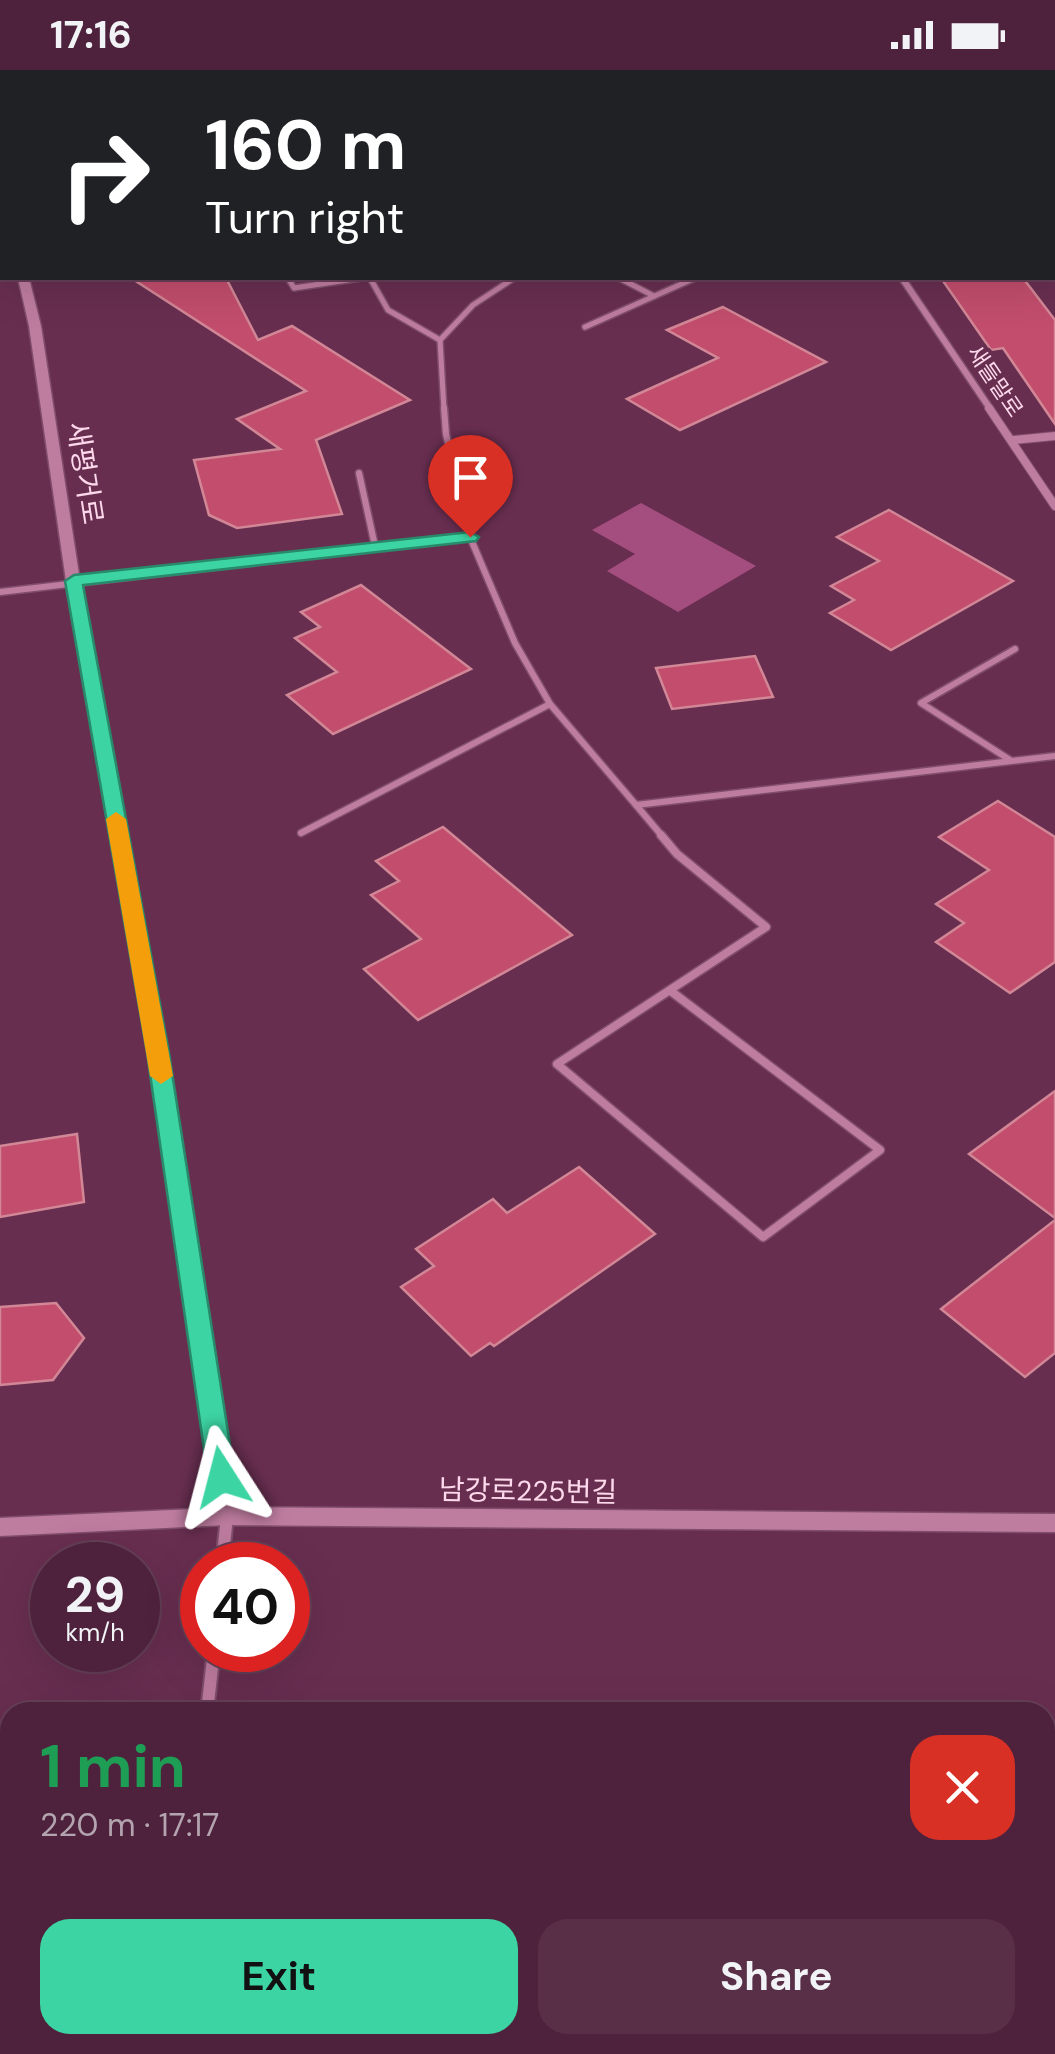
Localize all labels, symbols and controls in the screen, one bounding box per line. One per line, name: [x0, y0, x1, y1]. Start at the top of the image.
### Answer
text: 17:16: [50, 10, 132, 60]
text: 160 m: [205, 100, 406, 191]
icon: right: [40, 110, 170, 240]
text: Turn right: [205, 188, 404, 247]
street label: 새들말로: [960, 339, 1030, 423]
street label: 새평거로: [59, 419, 111, 527]
pin: [428, 435, 513, 538]
icon: arrive: [443, 450, 498, 505]
position arrow: [170, 1425, 274, 1529]
street label: 남강로225번길: [439, 1471, 617, 1511]
speed limit sign: 40: [180, 1542, 310, 1672]
text: 29: [65, 1562, 125, 1628]
text: km/h: [65, 1616, 125, 1649]
text: 1 min: [40, 1727, 186, 1806]
button: close: [910, 1735, 1015, 1840]
text: 220 m · 17:17: [40, 1804, 219, 1846]
button: Exit: [40, 1919, 518, 2034]
button: Share: [538, 1919, 1015, 2034]

